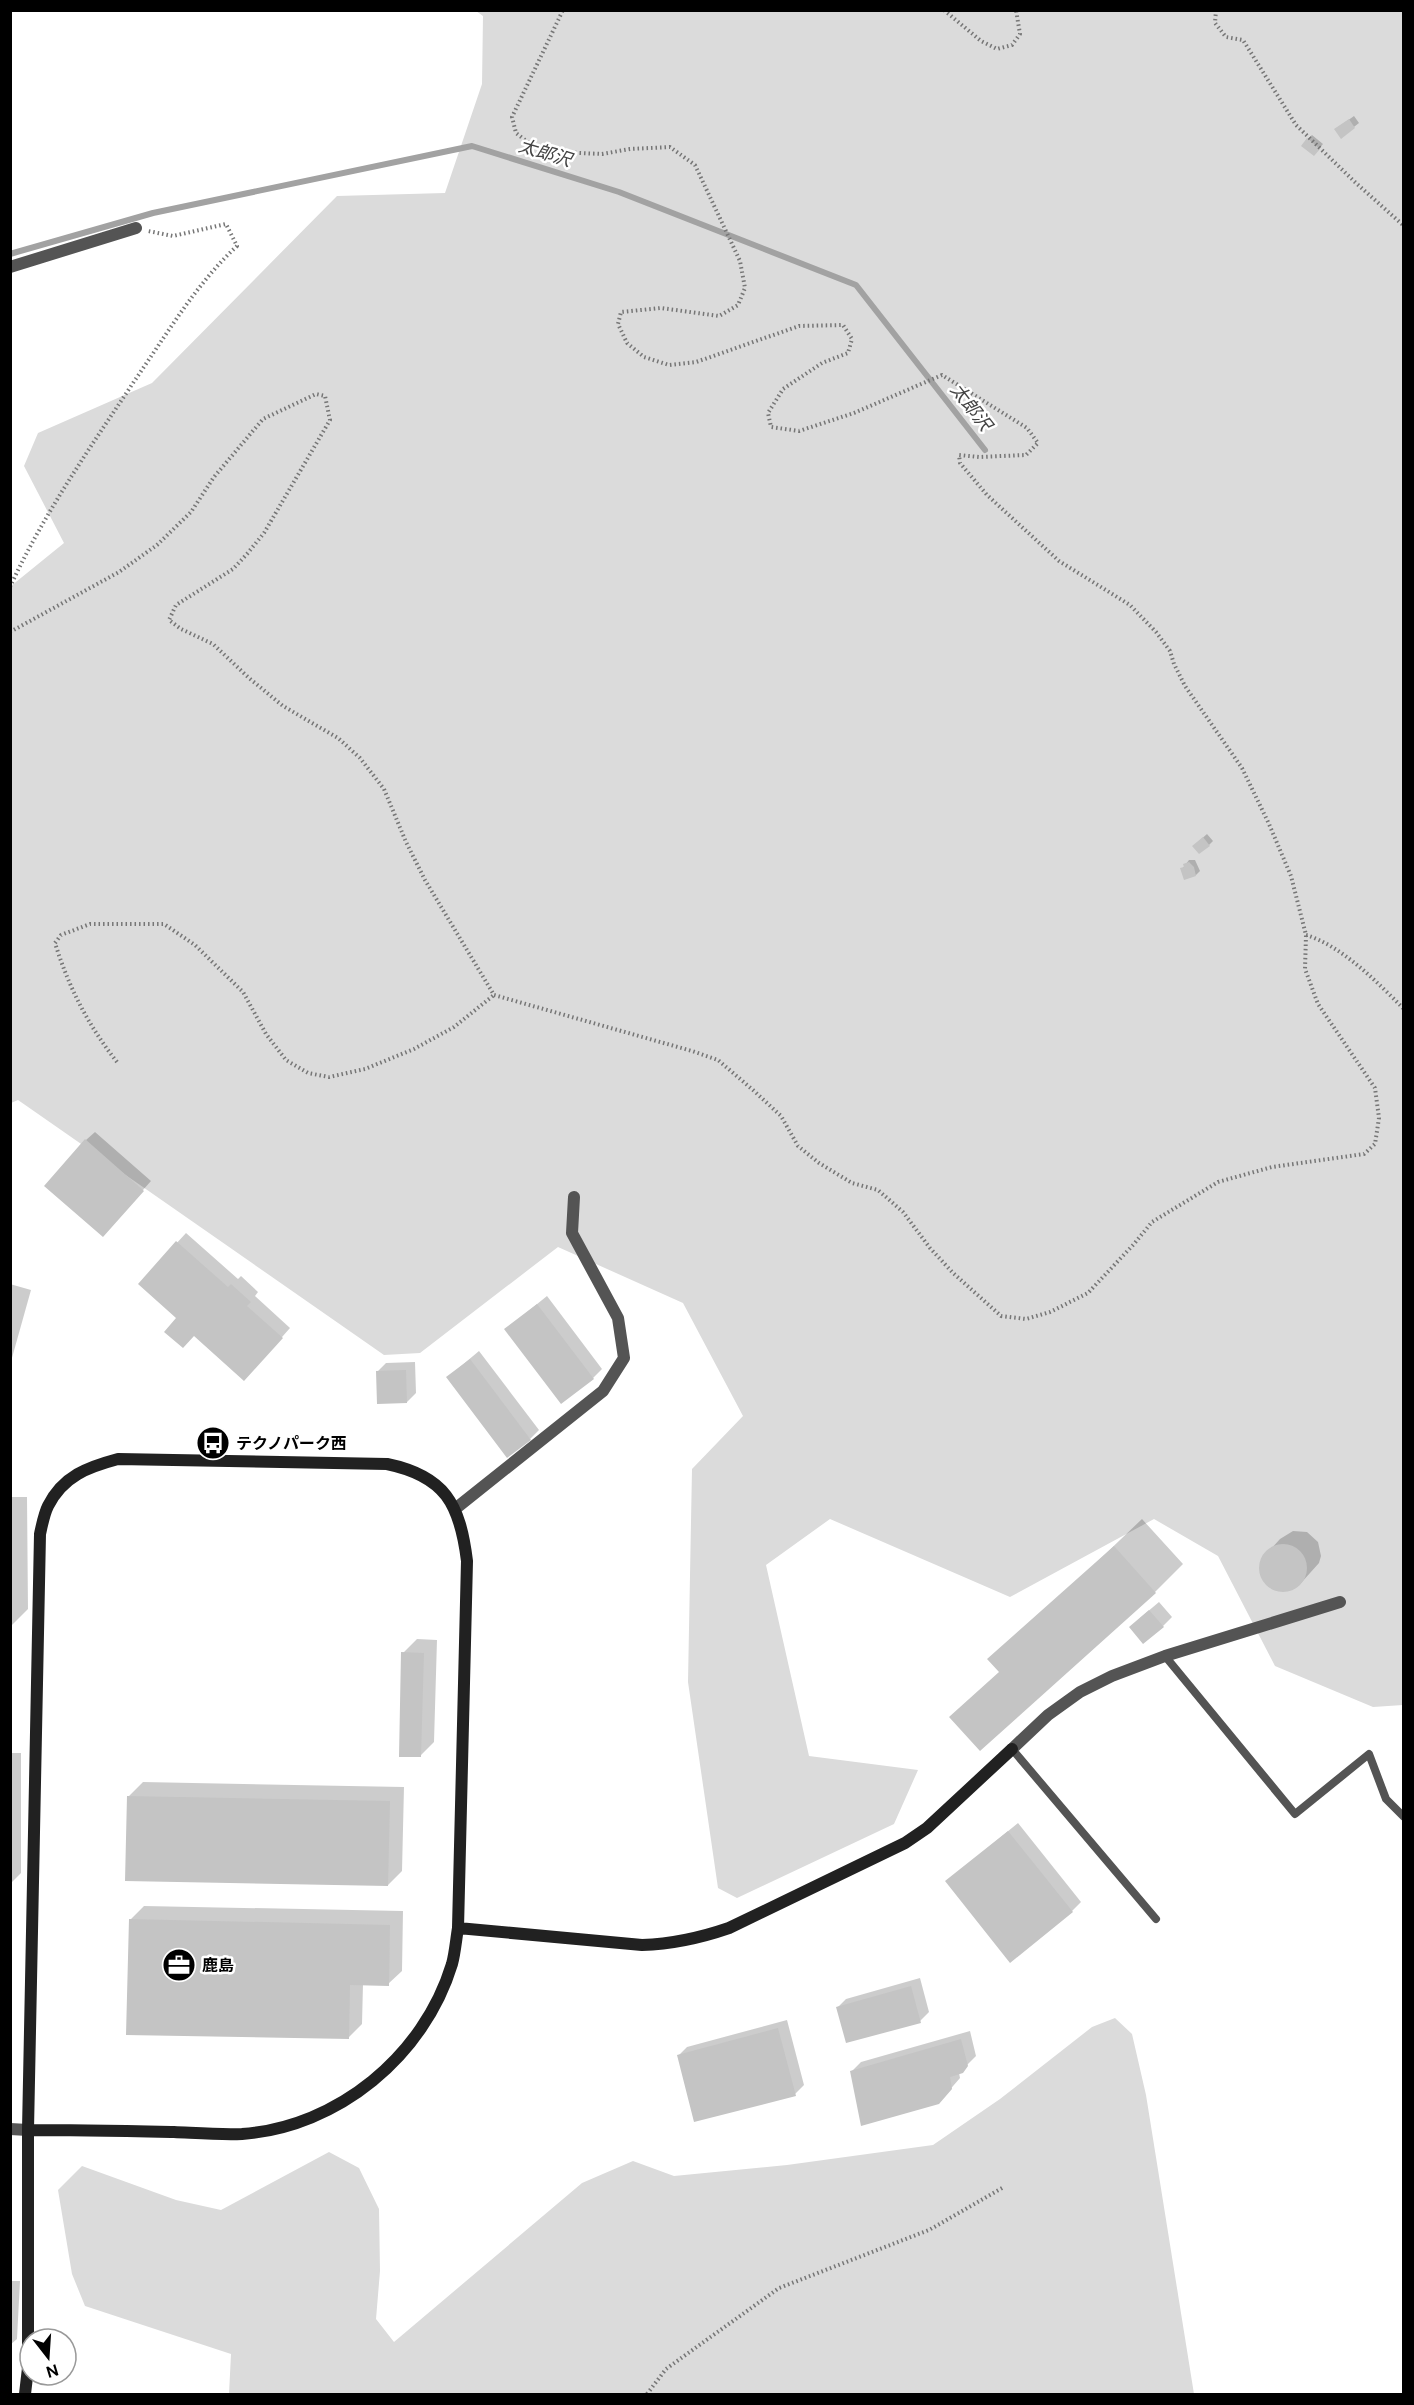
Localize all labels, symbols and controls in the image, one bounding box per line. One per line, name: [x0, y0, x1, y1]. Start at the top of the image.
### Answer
water label: 太郎沢: [516, 134, 576, 173]
water label: 太郎沢: [945, 378, 998, 437]
bus stop icon: テクノパーク西: [195, 1425, 231, 1461]
place label: テクノパーク西: [236, 1433, 347, 1454]
office icon: 鹿島: [161, 1947, 197, 1983]
place label: 鹿島: [202, 1955, 234, 1976]
north arrow: [18, 2327, 78, 2387]
text: N: [44, 2359, 61, 2383]

